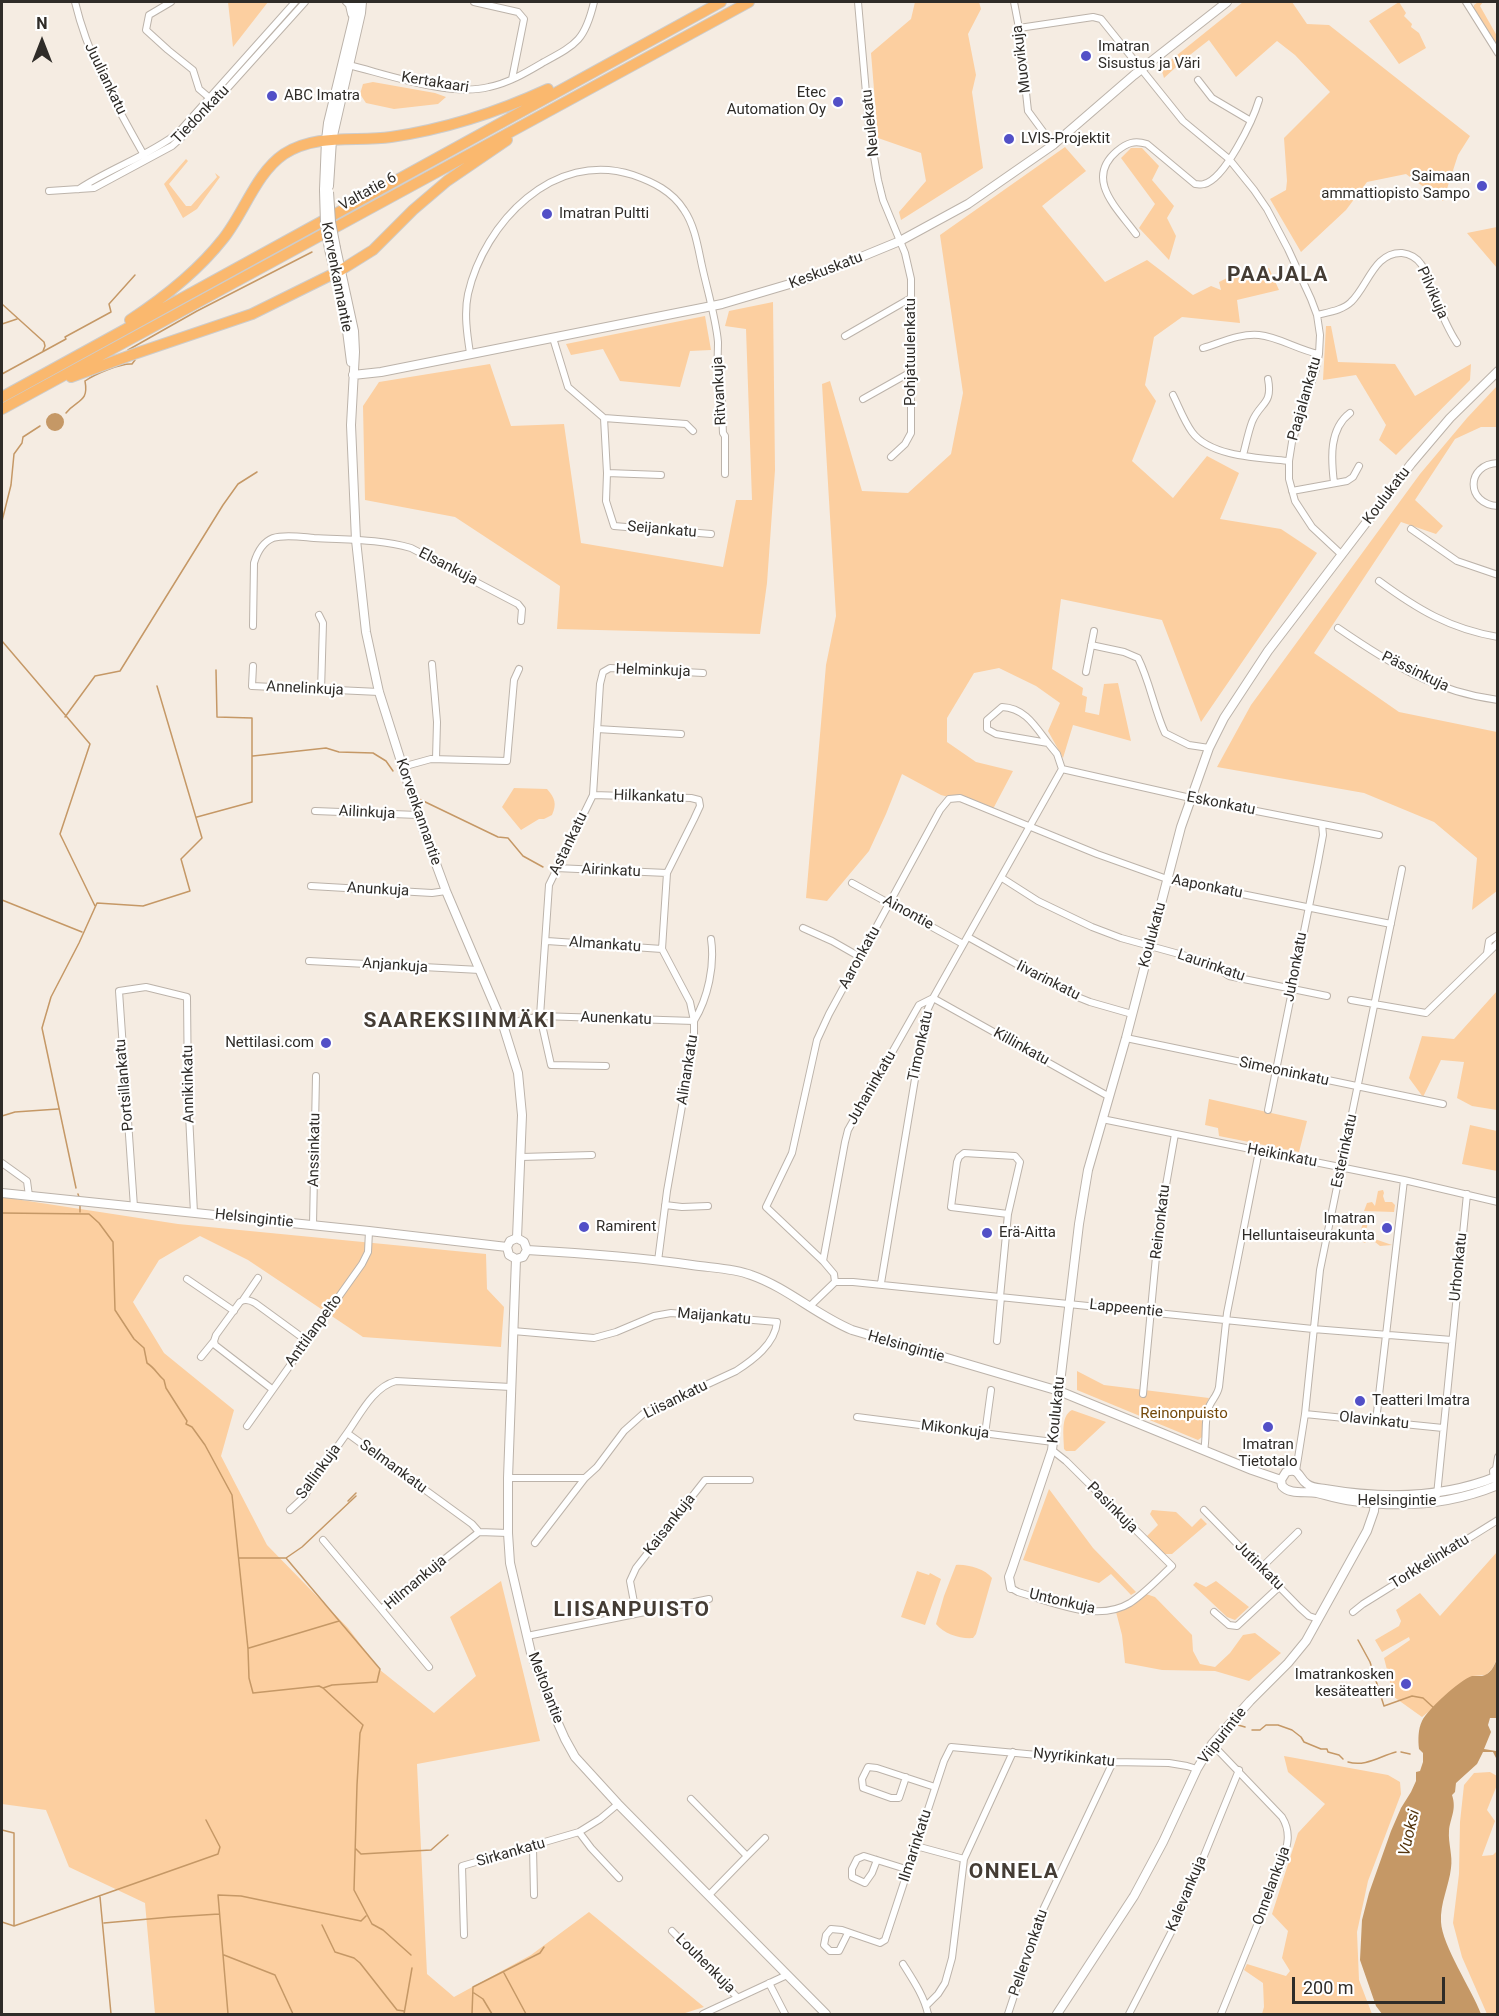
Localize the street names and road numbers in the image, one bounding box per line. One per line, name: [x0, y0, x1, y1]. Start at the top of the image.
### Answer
street label: Muovikuja: [1009, 24, 1035, 94]
street label: Juuliankatu: [80, 40, 130, 118]
street label: Kertakaari: [400, 69, 470, 97]
street label: Tiedonkatu: [169, 82, 233, 148]
street label: Neulekatu: [859, 89, 883, 157]
street label: Valtatie 6: [336, 169, 400, 215]
street label: Korvenkannantie: [317, 220, 355, 334]
street label: Keskuskatu: [787, 249, 865, 293]
street label: Pilvikuja: [1413, 264, 1451, 322]
street label: Pohjatuulenkatu: [902, 298, 920, 406]
street label: Paajalankatu: [1284, 355, 1326, 443]
street label: Ritvankuja: [709, 356, 731, 426]
street label: Koulukatu: [1360, 464, 1414, 528]
street label: Seijankatu: [627, 518, 697, 542]
street label: Elsankuja: [415, 544, 481, 590]
street label: Pässinkuja: [1378, 648, 1452, 696]
street label: Helminkuja: [615, 661, 691, 681]
street label: Annelinkuja: [266, 678, 344, 700]
street label: Korvenkannantie: [391, 756, 445, 868]
street label: Hilkankatu: [613, 787, 685, 807]
street label: Eskonkatu: [1185, 789, 1257, 819]
street label: Ailinkuja: [338, 803, 396, 823]
street label: Astankatu: [546, 810, 592, 878]
street label: Airinkatu: [581, 860, 641, 882]
street label: Aaponkatu: [1170, 871, 1244, 903]
street label: Anunkuja: [346, 879, 410, 901]
street label: Ainontie: [880, 892, 936, 934]
street label: Koulukatu: [1136, 900, 1170, 970]
street label: Aaronkatu: [835, 924, 885, 992]
street label: Juhonkatu: [1280, 931, 1312, 1003]
street label: Almankatu: [568, 934, 642, 956]
street label: Laurinkatu: [1175, 946, 1247, 986]
street label: Anjankuja: [362, 955, 428, 977]
street label: Iivarinkatu: [1013, 957, 1083, 1005]
street label: Aunenkatu: [580, 1009, 652, 1029]
street label: Timonkatu: [905, 1009, 937, 1083]
street label: Killinkatu: [990, 1024, 1052, 1070]
street label: Alinankatu: [674, 1034, 702, 1106]
street label: Portsillankatu: [112, 1038, 138, 1132]
street label: Annikinkatu: [179, 1045, 199, 1123]
street label: Juhaninkatu: [844, 1048, 900, 1128]
street label: Simeoninkatu: [1237, 1054, 1331, 1090]
street label: Esterinkatu: [1328, 1112, 1362, 1190]
street label: Anssinkatu: [305, 1113, 325, 1187]
street label: Heikinkatu: [1246, 1140, 1318, 1172]
street label: Reinonkatu: [1148, 1184, 1174, 1260]
street label: Helsingintie: [214, 1206, 294, 1232]
street label: Urhonkatu: [1446, 1232, 1472, 1302]
street label: Anttilanpelto: [282, 1291, 346, 1371]
street label: Lappeentie: [1088, 1296, 1164, 1322]
street label: Maijankatu: [676, 1305, 752, 1329]
street label: Helsingintie: [866, 1327, 946, 1367]
street label: Koulukatu: [1045, 1376, 1069, 1444]
street label: Liisankatu: [641, 1377, 711, 1423]
street label: Olavinkatu: [1338, 1408, 1410, 1434]
street label: Mikonkuja: [920, 1417, 990, 1443]
street label: Selmankatu: [356, 1436, 430, 1498]
street label: Sallinkuja: [293, 1441, 345, 1503]
street label: Pasinkuja: [1083, 1479, 1141, 1537]
street label: Kaisankuja: [640, 1491, 700, 1559]
street label: Helsingintie: [1358, 1492, 1436, 1510]
street label: Torkkelinkatu: [1387, 1531, 1473, 1593]
street label: Jutinkatu: [1231, 1538, 1287, 1594]
street label: Hilmankuja: [381, 1552, 451, 1614]
street label: Untonkuja: [1027, 1586, 1097, 1618]
street label: Meltolantie: [523, 1650, 567, 1726]
street label: Viipurintie: [1195, 1704, 1251, 1768]
street label: Nyyrikinkatu: [1032, 1745, 1116, 1771]
street label: Ilmarinkatu: [896, 1808, 936, 1884]
street label: Sirkankatu: [475, 1835, 547, 1871]
street label: Onnelankuja: [1249, 1844, 1295, 1928]
street label: Kalevankuja: [1163, 1854, 1211, 1934]
street label: Pellervonkatu: [1006, 1907, 1052, 1999]
street label: Louhenkuja: [671, 1930, 739, 1998]

